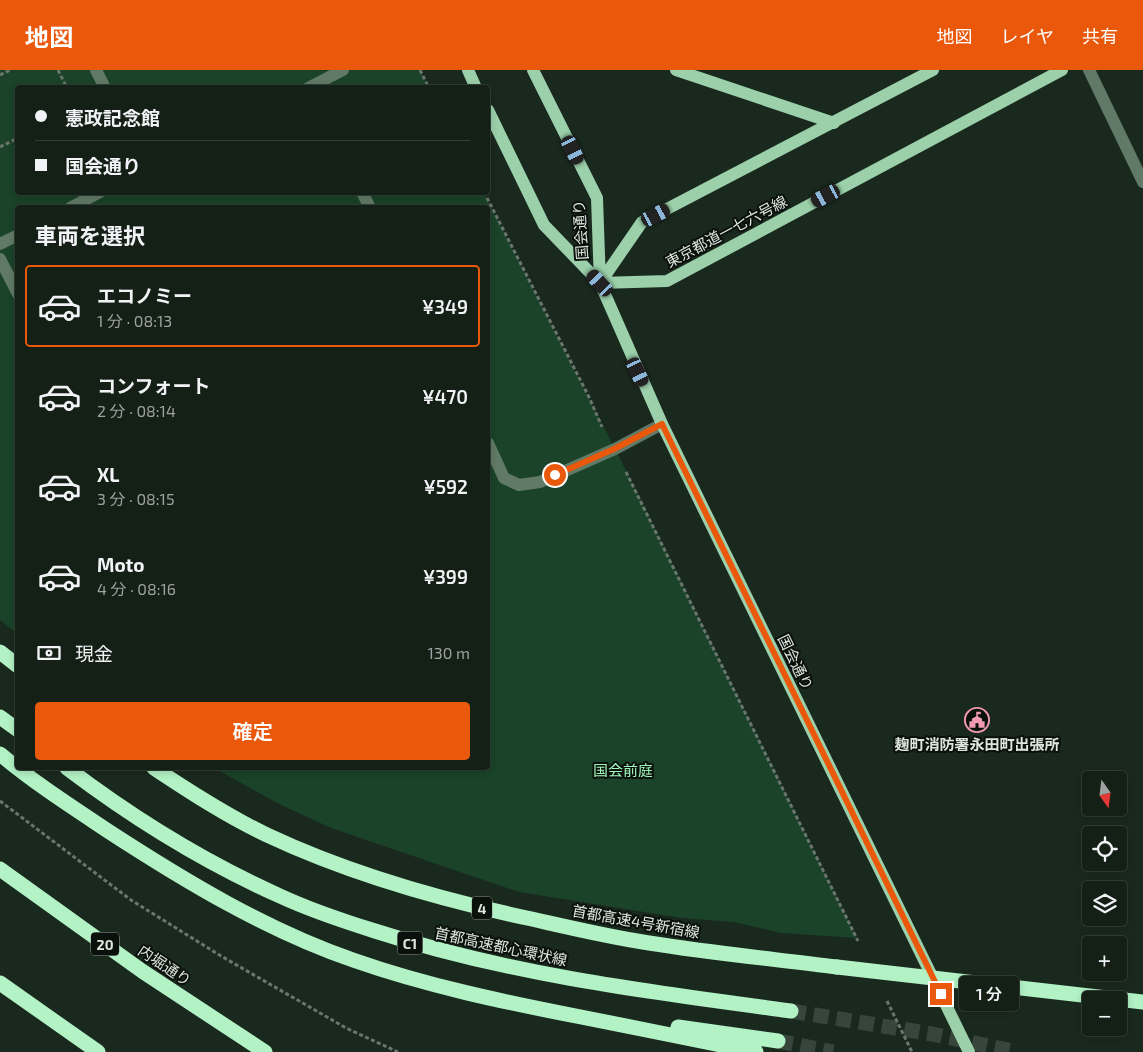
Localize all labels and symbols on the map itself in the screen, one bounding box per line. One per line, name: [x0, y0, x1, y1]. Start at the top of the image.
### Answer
car: [559, 133, 586, 167]
car: [809, 182, 842, 210]
street label: 東京都道一七六号線: [662, 191, 790, 271]
street label: 国会通り: [569, 199, 591, 261]
car: [639, 201, 672, 229]
car: [584, 267, 615, 299]
car: [624, 355, 651, 389]
route start: [544, 464, 566, 486]
street label: 国会通り: [775, 631, 817, 693]
public building icon: 麹町消防署永田町出張所: [964, 707, 990, 733]
place label: 麹町消防署永田町出張所: [894, 735, 1060, 753]
park label: 国会前庭: [593, 761, 653, 779]
north arrow: [1082, 771, 1128, 816]
road number: 4: [472, 896, 492, 920]
street label: 首都高速4号新宿線: [571, 901, 701, 941]
street label: 首都高速都心環状線: [433, 923, 569, 969]
road number: C1: [398, 931, 422, 954]
road number: 20: [91, 932, 119, 956]
street label: 内堀通り: [135, 941, 195, 989]
callout: 1 分: [958, 976, 1018, 1012]
route end: [930, 983, 952, 1005]

